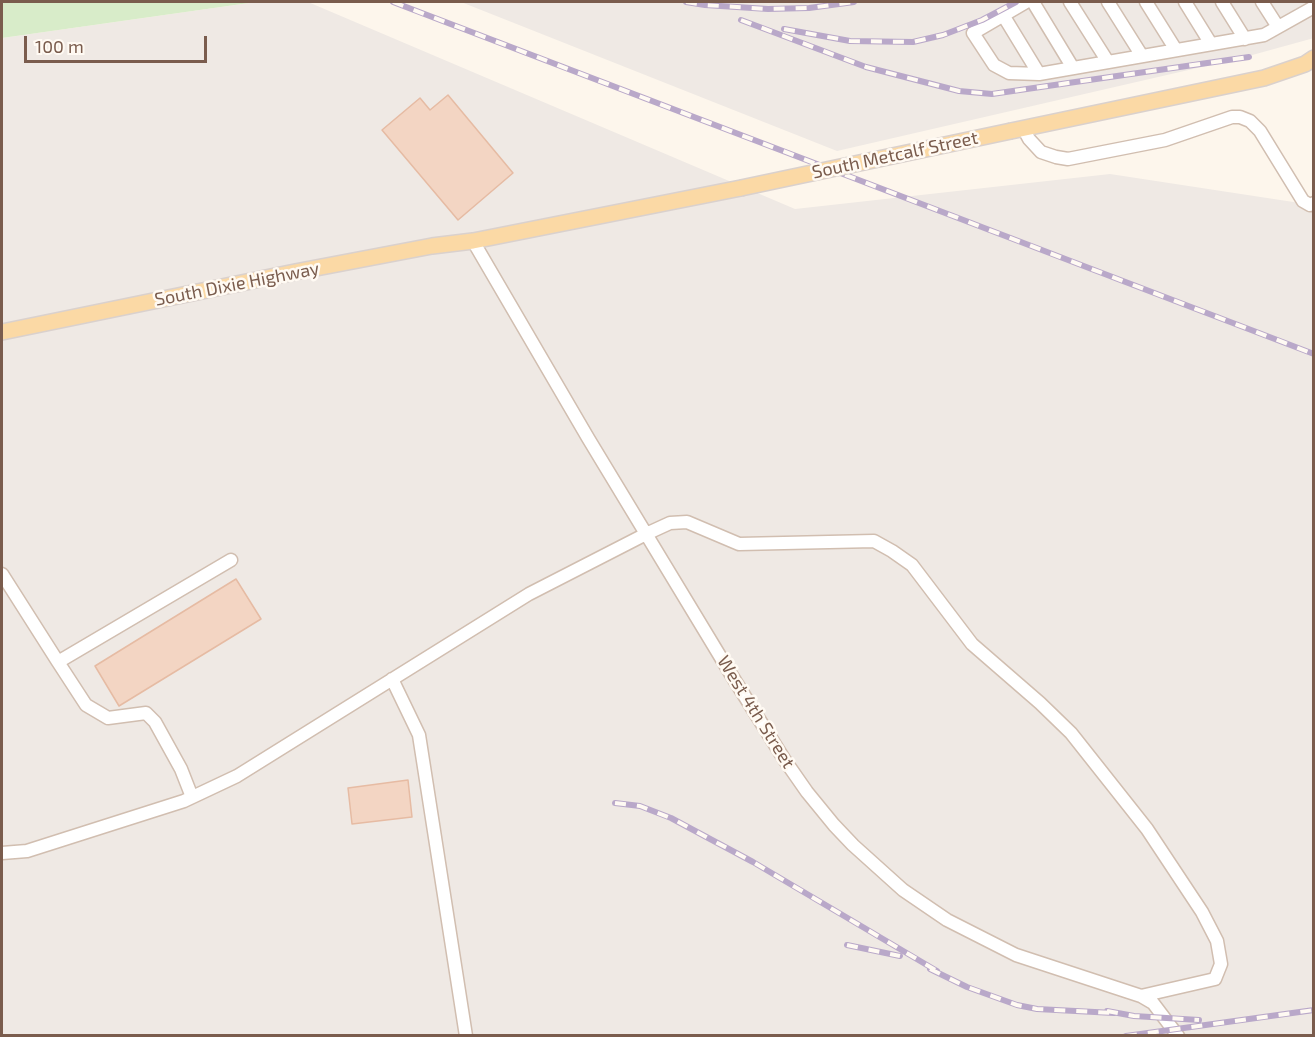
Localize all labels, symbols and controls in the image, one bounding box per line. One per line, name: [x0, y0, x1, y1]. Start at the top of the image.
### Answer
scale bar: [27, 24, 210, 62]
text: 100 m: [35, 35, 84, 57]
street label: South Metcalf Street: [810, 127, 980, 183]
street label: South Dixie Highway: [153, 257, 321, 311]
street label: West 4th Street: [713, 652, 799, 772]

